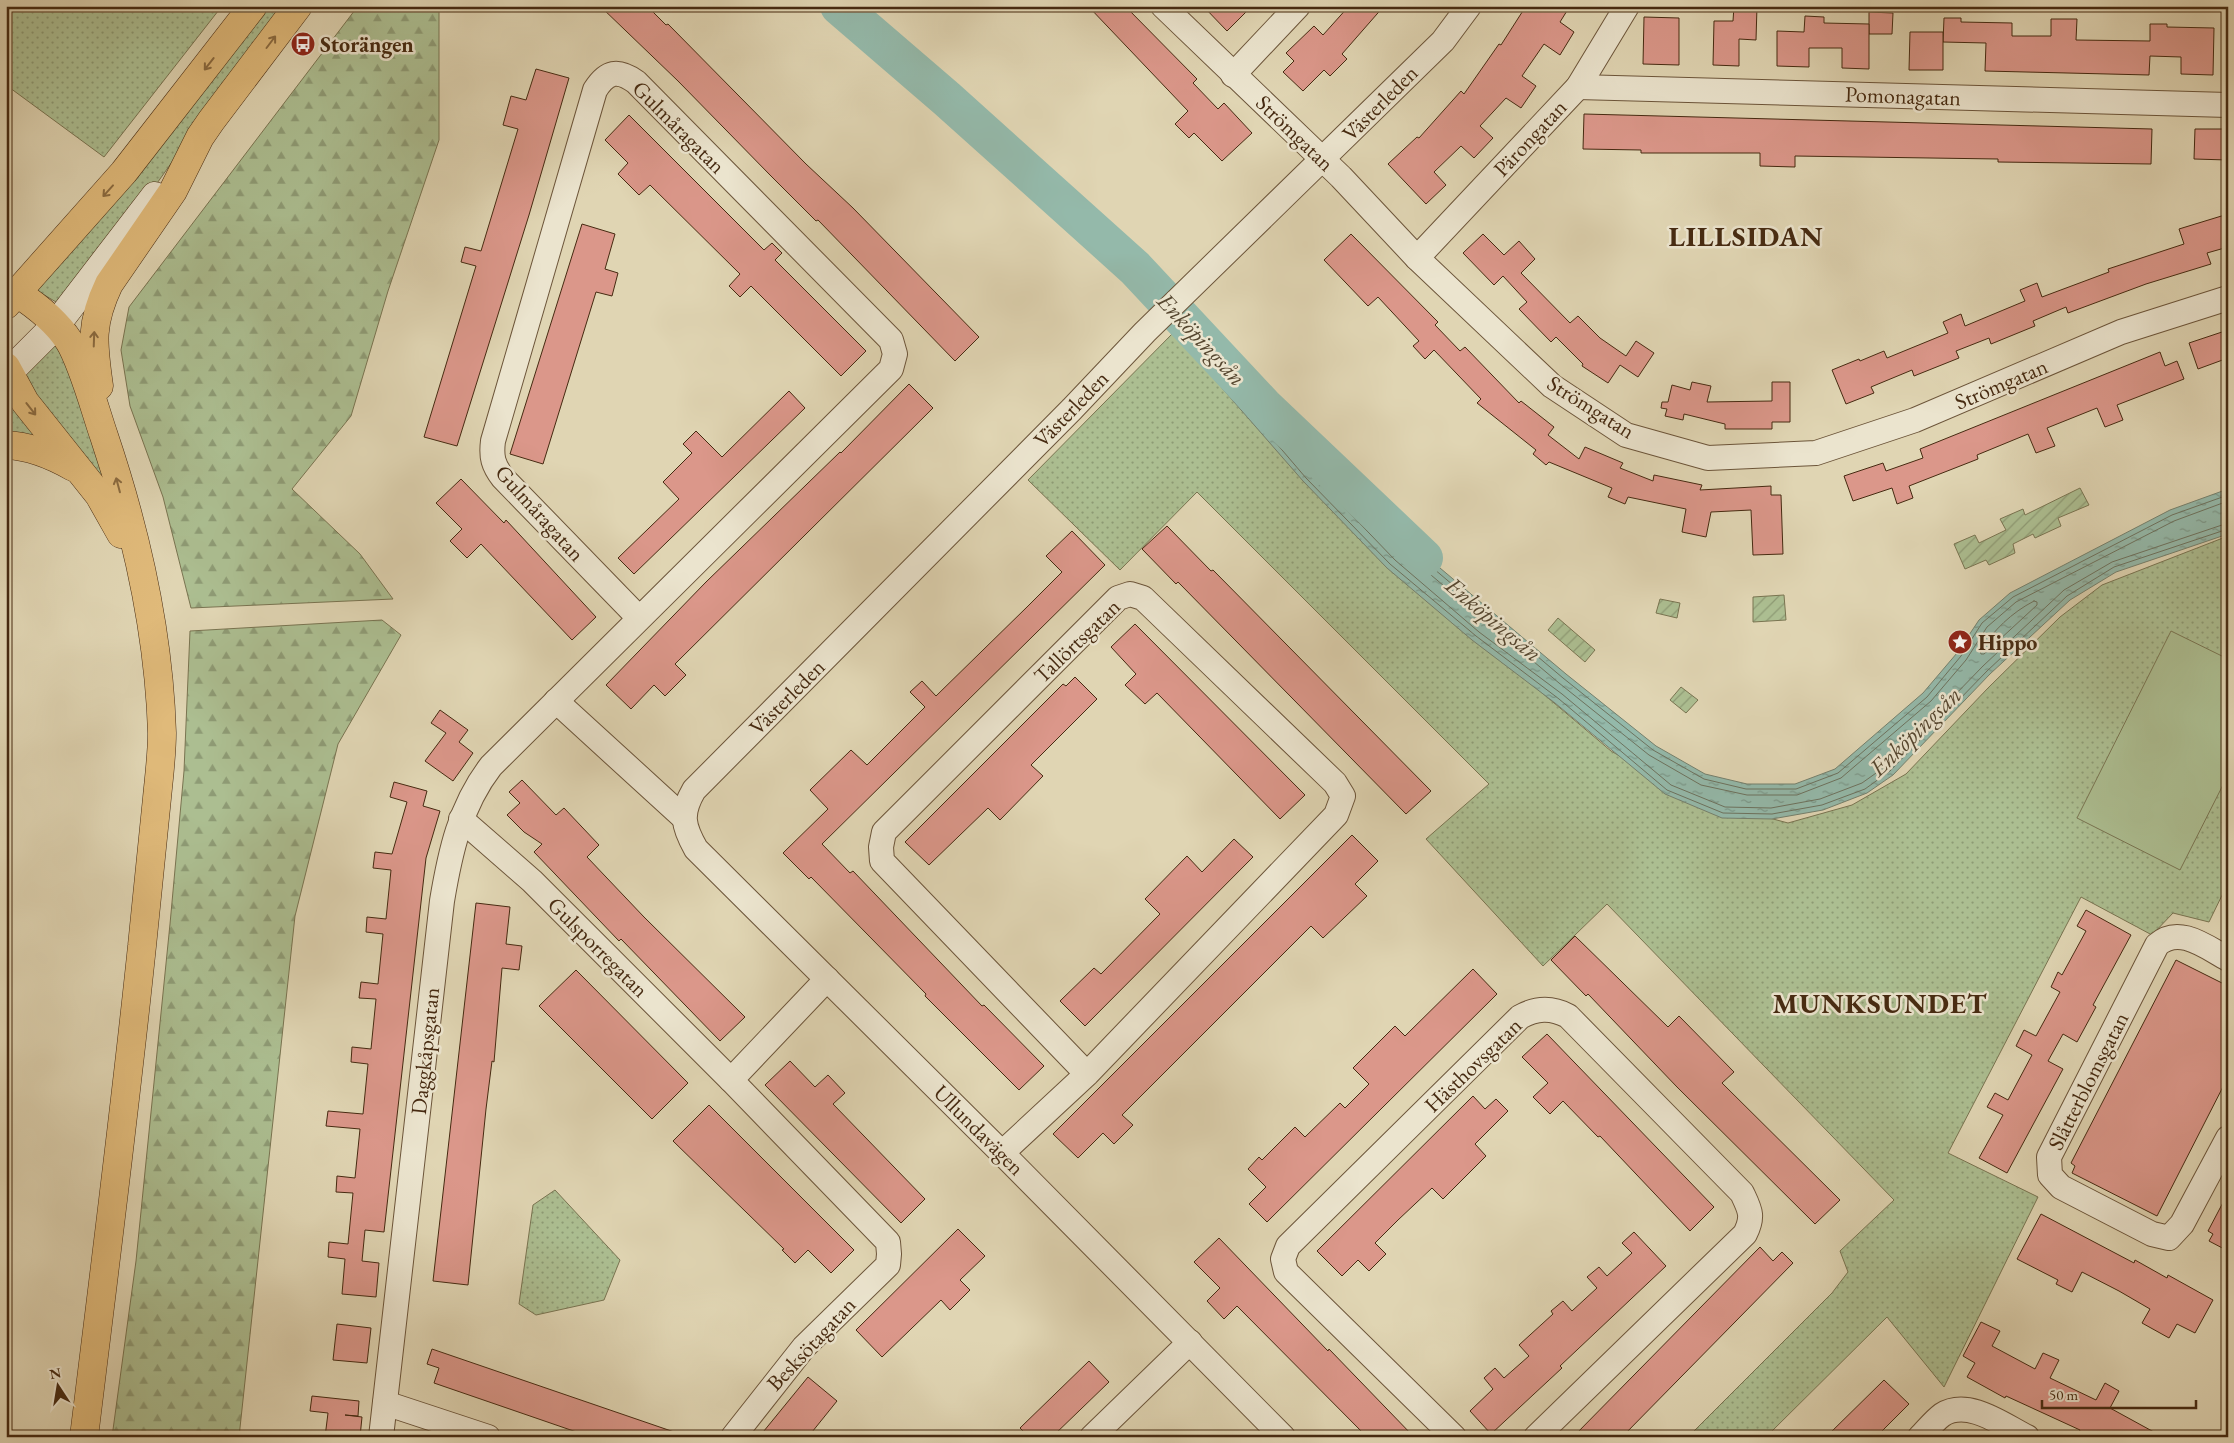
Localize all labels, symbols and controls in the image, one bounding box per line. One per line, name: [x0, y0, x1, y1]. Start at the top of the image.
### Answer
place label: Storängen: [320, 30, 414, 59]
bus stop icon: Storängen: [290, 31, 316, 57]
one-way arrow: [266, 35, 276, 49]
one-way arrow: [203, 57, 214, 70]
street label: Västerleden: [1336, 58, 1425, 147]
street label: Gulmåragatan: [626, 74, 732, 180]
street label: Pomonagatan: [1845, 79, 1962, 113]
street label: Strömgatan: [1250, 88, 1341, 178]
street label: Pärongatan: [1487, 93, 1573, 183]
one-way arrow: [102, 185, 113, 198]
district label: LILLSIDAN: [1668, 218, 1824, 254]
water label: Enköpingsån: [1150, 285, 1253, 392]
one-way arrow: [89, 331, 98, 347]
street label: Strömgatan: [1950, 351, 2052, 417]
street label: Västerleden: [1027, 364, 1115, 454]
street label: Strömgatan: [1542, 369, 1641, 446]
one-way arrow: [25, 402, 36, 415]
street label: Gulmåragatan: [489, 458, 591, 568]
one-way arrow: [113, 478, 123, 494]
water label: Enköpingsån: [1439, 569, 1549, 668]
street label: Tallörtsgatan: [1027, 592, 1127, 690]
place label: Hippo: [1978, 628, 2037, 657]
place icon: Hippo: [1947, 629, 1973, 655]
street label: Västerleden: [743, 652, 832, 741]
water label: Enköpingsån: [1862, 679, 1968, 783]
street label: Gulsporregatan: [541, 890, 655, 1004]
district label: MUNKSUNDET: [1773, 985, 1987, 1021]
street label: Daggkåpsgatan: [404, 986, 446, 1116]
street label: Slåtterblomsgatan: [2041, 1007, 2135, 1155]
street label: Hästhovsgatan: [1418, 1011, 1528, 1119]
street label: Ullundavägen: [927, 1078, 1031, 1182]
street label: Besksötagatan: [760, 1291, 862, 1397]
north arrow: [32, 1360, 82, 1410]
text: N: [48, 1363, 63, 1383]
scale bar: [2042, 1378, 2195, 1410]
text: 50 m: [2049, 1385, 2078, 1404]

